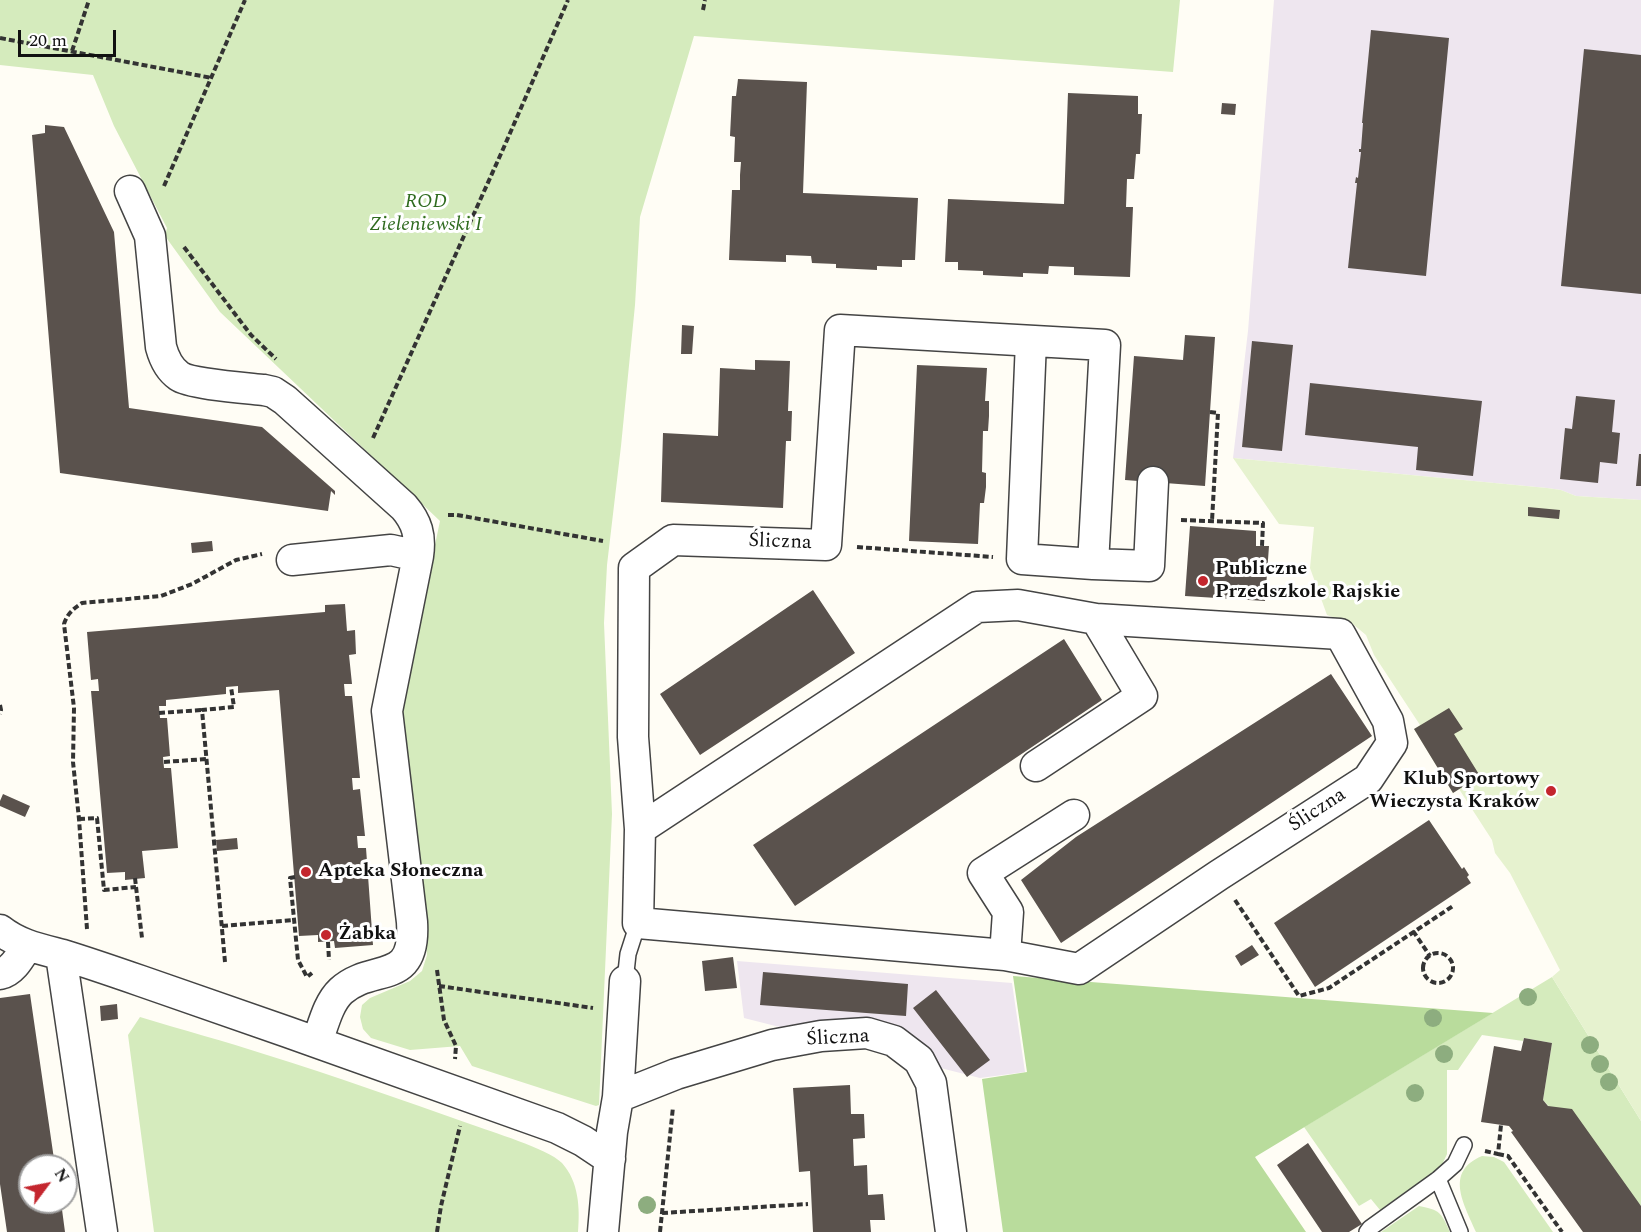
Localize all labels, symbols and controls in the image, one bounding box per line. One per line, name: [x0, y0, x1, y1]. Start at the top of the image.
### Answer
scale bar: [21, 18, 118, 56]
text: 20 m: [29, 27, 67, 54]
park label: ROD Zieleniewski I: [369, 191, 483, 238]
street label: Śliczna: [748, 530, 812, 556]
place label: Publiczne Przedszkole Rajskie: [1215, 558, 1400, 605]
marker: Publiczne Przedszkole Rajskie: [1196, 574, 1210, 588]
place label: Klub Sportowy Wieczysta Kraków: [1369, 768, 1539, 815]
street label: Śliczna: [1285, 784, 1351, 838]
marker: Klub Sportowy Wieczysta Kraków: [1544, 784, 1558, 798]
place label: Apteka Słoneczna: [318, 860, 484, 884]
marker: Apteka Słoneczna: [299, 865, 313, 879]
place label: Żabka: [338, 923, 396, 947]
marker: Żabka: [319, 928, 333, 942]
street label: Śliczna: [806, 1025, 870, 1053]
north arrow: [18, 1154, 78, 1214]
text: N: [48, 1164, 75, 1187]

